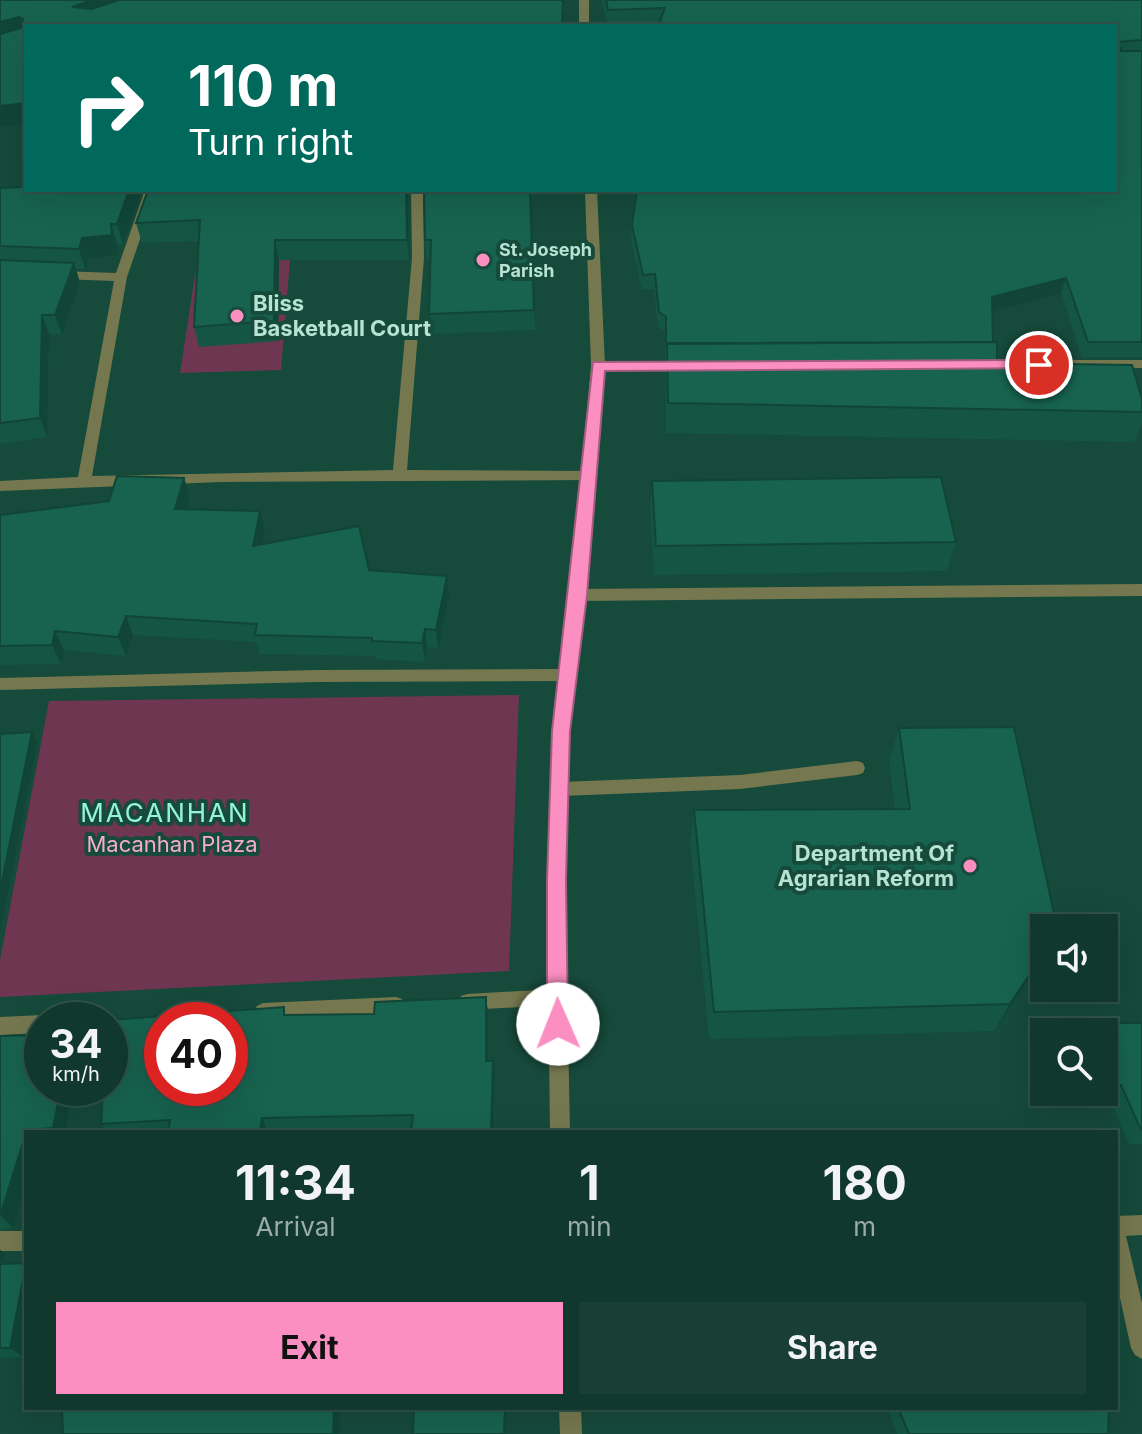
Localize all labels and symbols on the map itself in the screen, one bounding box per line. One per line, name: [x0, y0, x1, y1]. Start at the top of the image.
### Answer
place label: St. Joseph Parish: [499, 239, 592, 281]
marker: St. Joseph Parish: [474, 251, 492, 269]
place label: Bliss Basketball Court: [253, 290, 431, 341]
marker: Bliss Basketball Court: [228, 307, 246, 325]
pin: [1005, 331, 1073, 399]
district label: MACANHAN: [80, 797, 250, 828]
park label: Macanhan Plaza: [86, 831, 258, 857]
place label: Department Of Agrarian Reform: [778, 840, 954, 891]
marker: Department Of Agrarian Reform: [961, 857, 979, 875]
position arrow: [516, 982, 600, 1066]
speed limit sign: 40: [144, 1002, 248, 1106]

